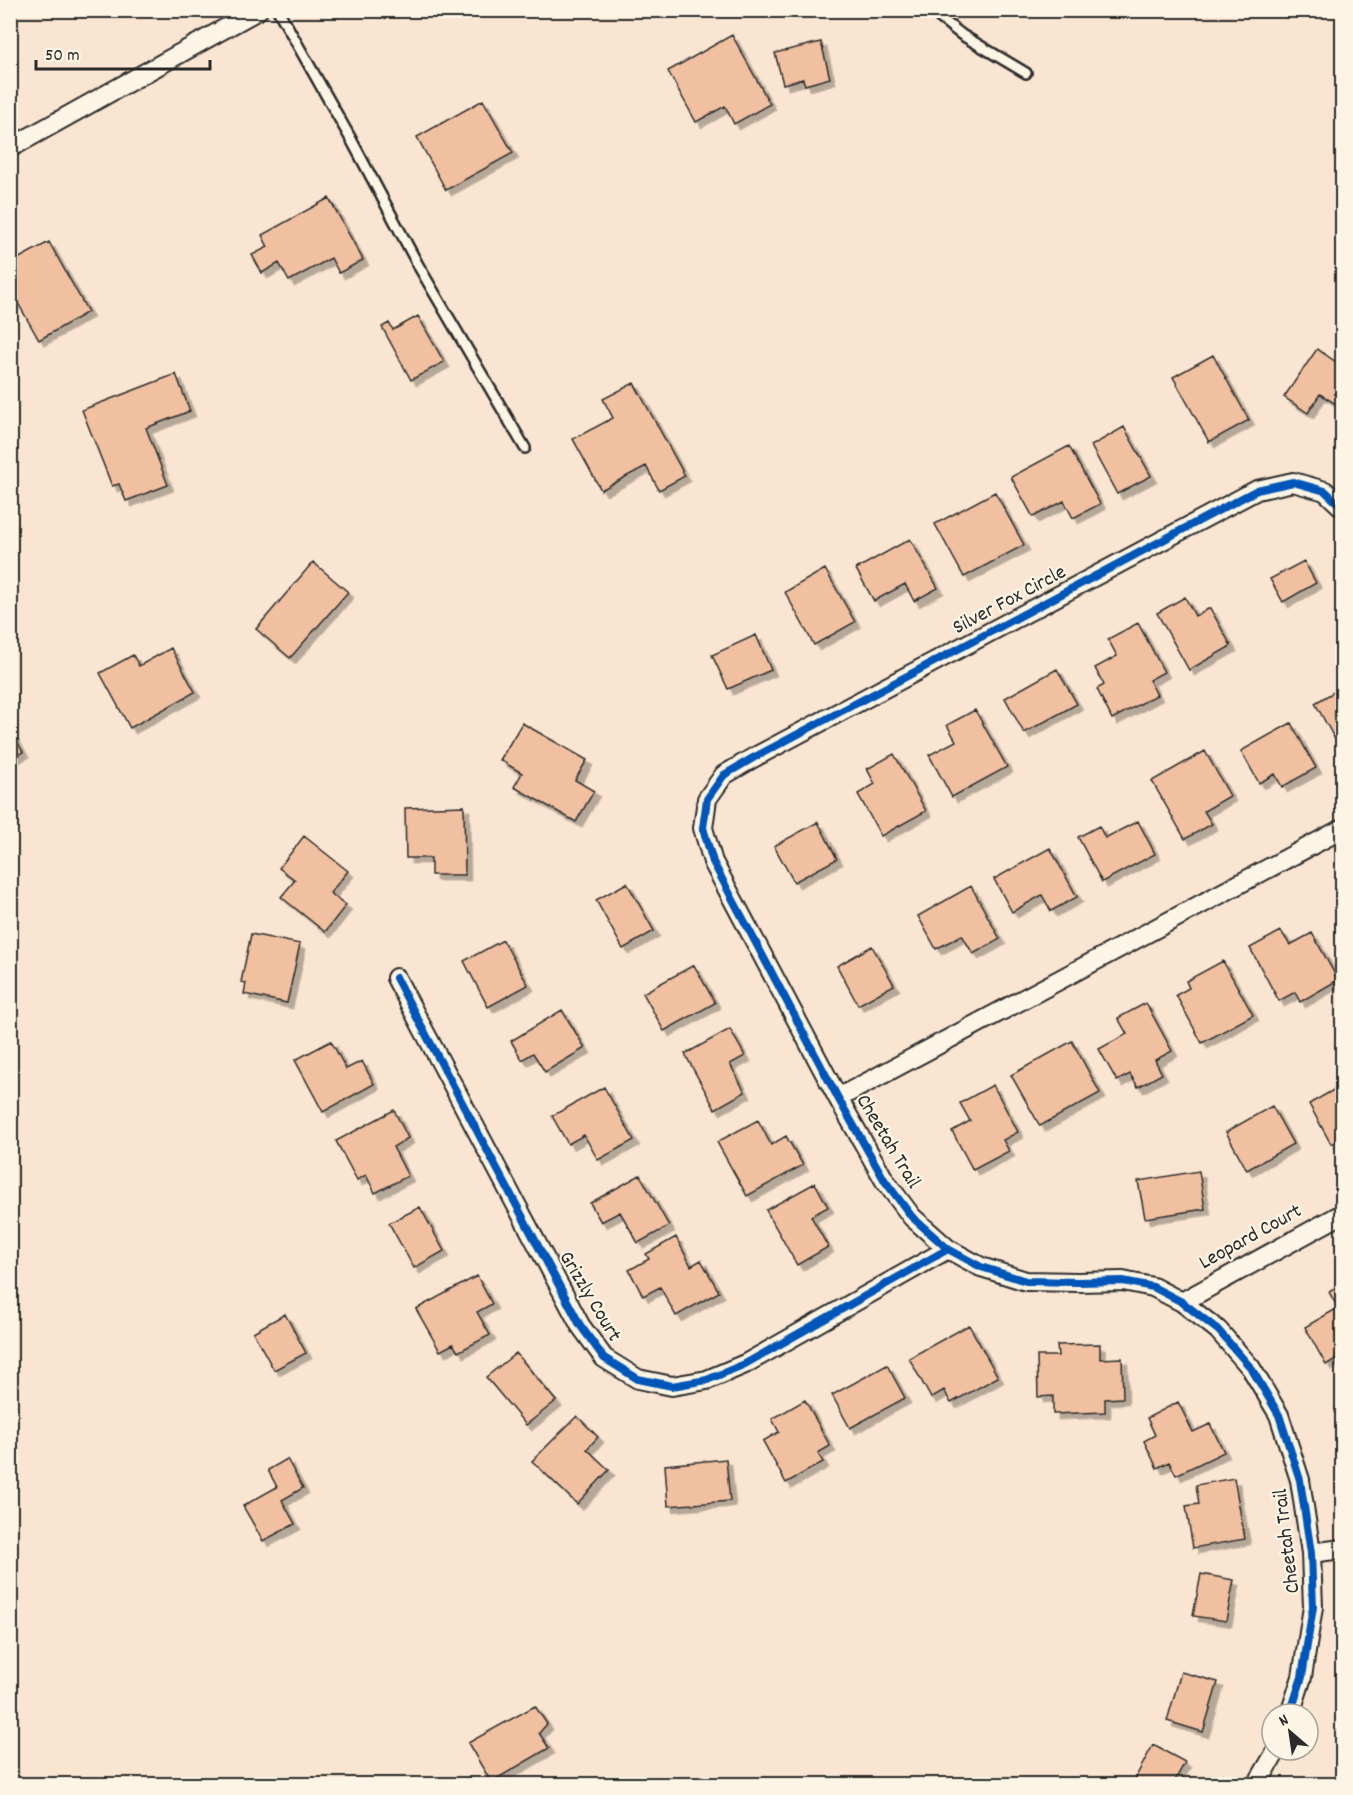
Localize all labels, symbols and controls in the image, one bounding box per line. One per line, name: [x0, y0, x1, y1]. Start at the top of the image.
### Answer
scale bar: [36, 33, 210, 71]
text: 50 m: [45, 44, 80, 69]
street label: Silver Fox Circle: [948, 558, 1072, 644]
street label: Cheetah Trail: [847, 1089, 927, 1195]
street label: Leopard Court: [1194, 1197, 1308, 1279]
street label: Grizzly Court: [550, 1246, 628, 1348]
street label: Cheetah Trail: [1267, 1487, 1309, 1595]
north arrow: [1260, 1702, 1320, 1762]
text: N: [1275, 1709, 1293, 1733]

